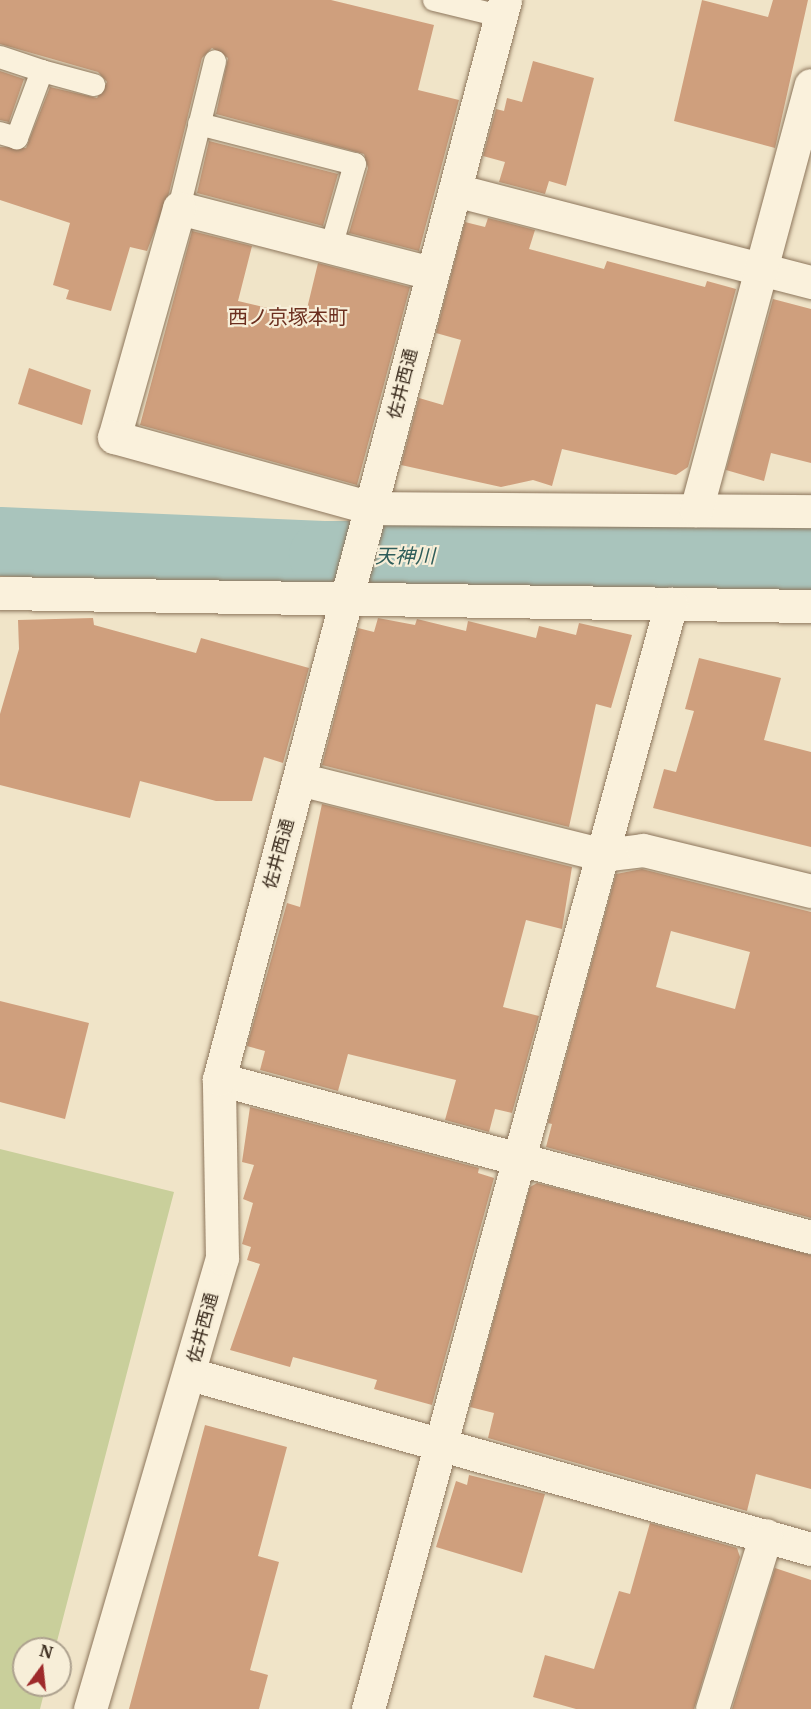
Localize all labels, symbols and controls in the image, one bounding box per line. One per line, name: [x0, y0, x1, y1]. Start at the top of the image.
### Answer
district label: 西ノ京塚本町: [228, 304, 348, 328]
street label: 佐井西通: [384, 346, 422, 422]
water label: 天神川: [375, 543, 435, 567]
street label: 佐井西通: [259, 816, 299, 892]
street label: 佐井西通: [183, 1290, 223, 1366]
north arrow: [12, 1637, 72, 1697]
text: N: [37, 1640, 55, 1663]

